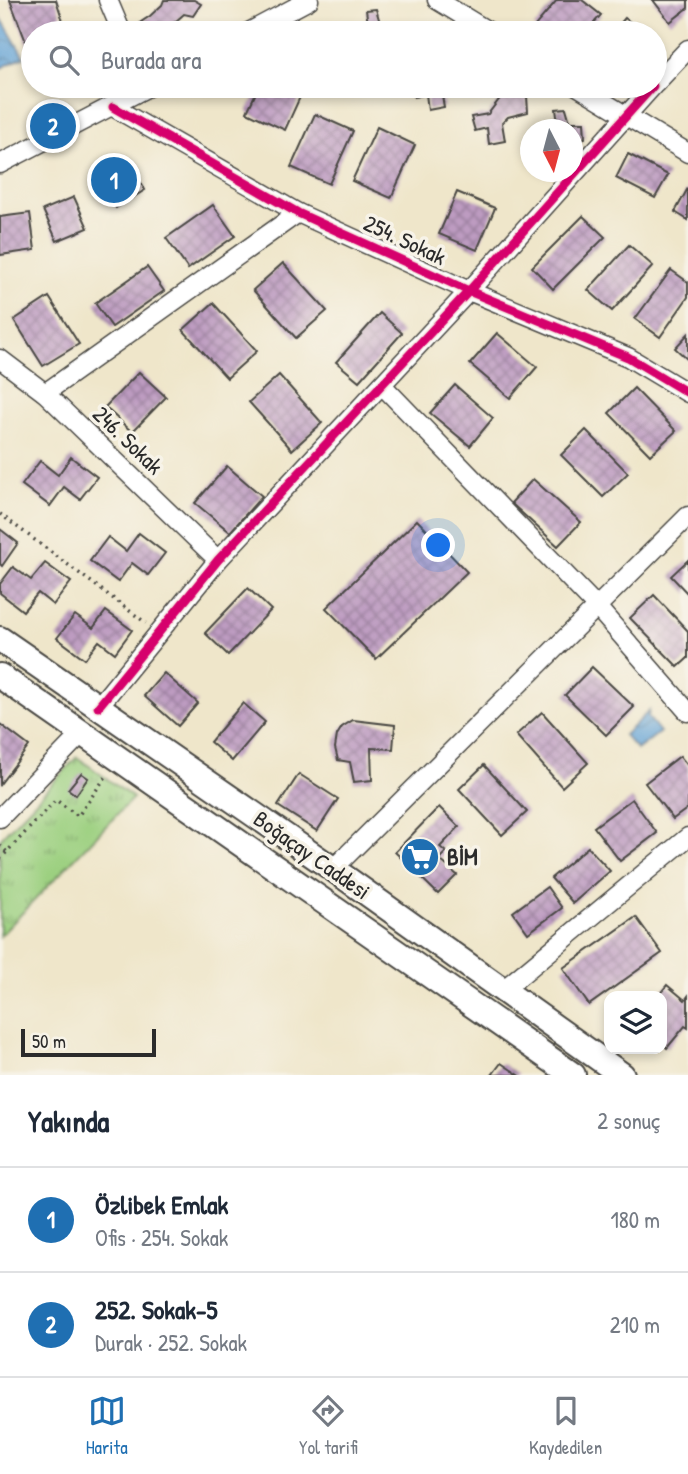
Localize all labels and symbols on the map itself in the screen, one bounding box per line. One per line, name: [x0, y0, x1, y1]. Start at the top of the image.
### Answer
pin: 2: [30, 100, 76, 152]
north arrow: [520, 119, 583, 182]
pin: 1: [91, 154, 137, 206]
street label: 254. Sokak: [359, 207, 452, 272]
street label: 246. Sokak: [86, 398, 171, 481]
your location: [421, 528, 455, 562]
street label: Boğaçay Caddesi: [248, 803, 377, 906]
supermarket icon: BİM: [399, 836, 441, 878]
place label: BİM: [447, 841, 478, 872]
scale bar: [21, 1026, 156, 1058]

